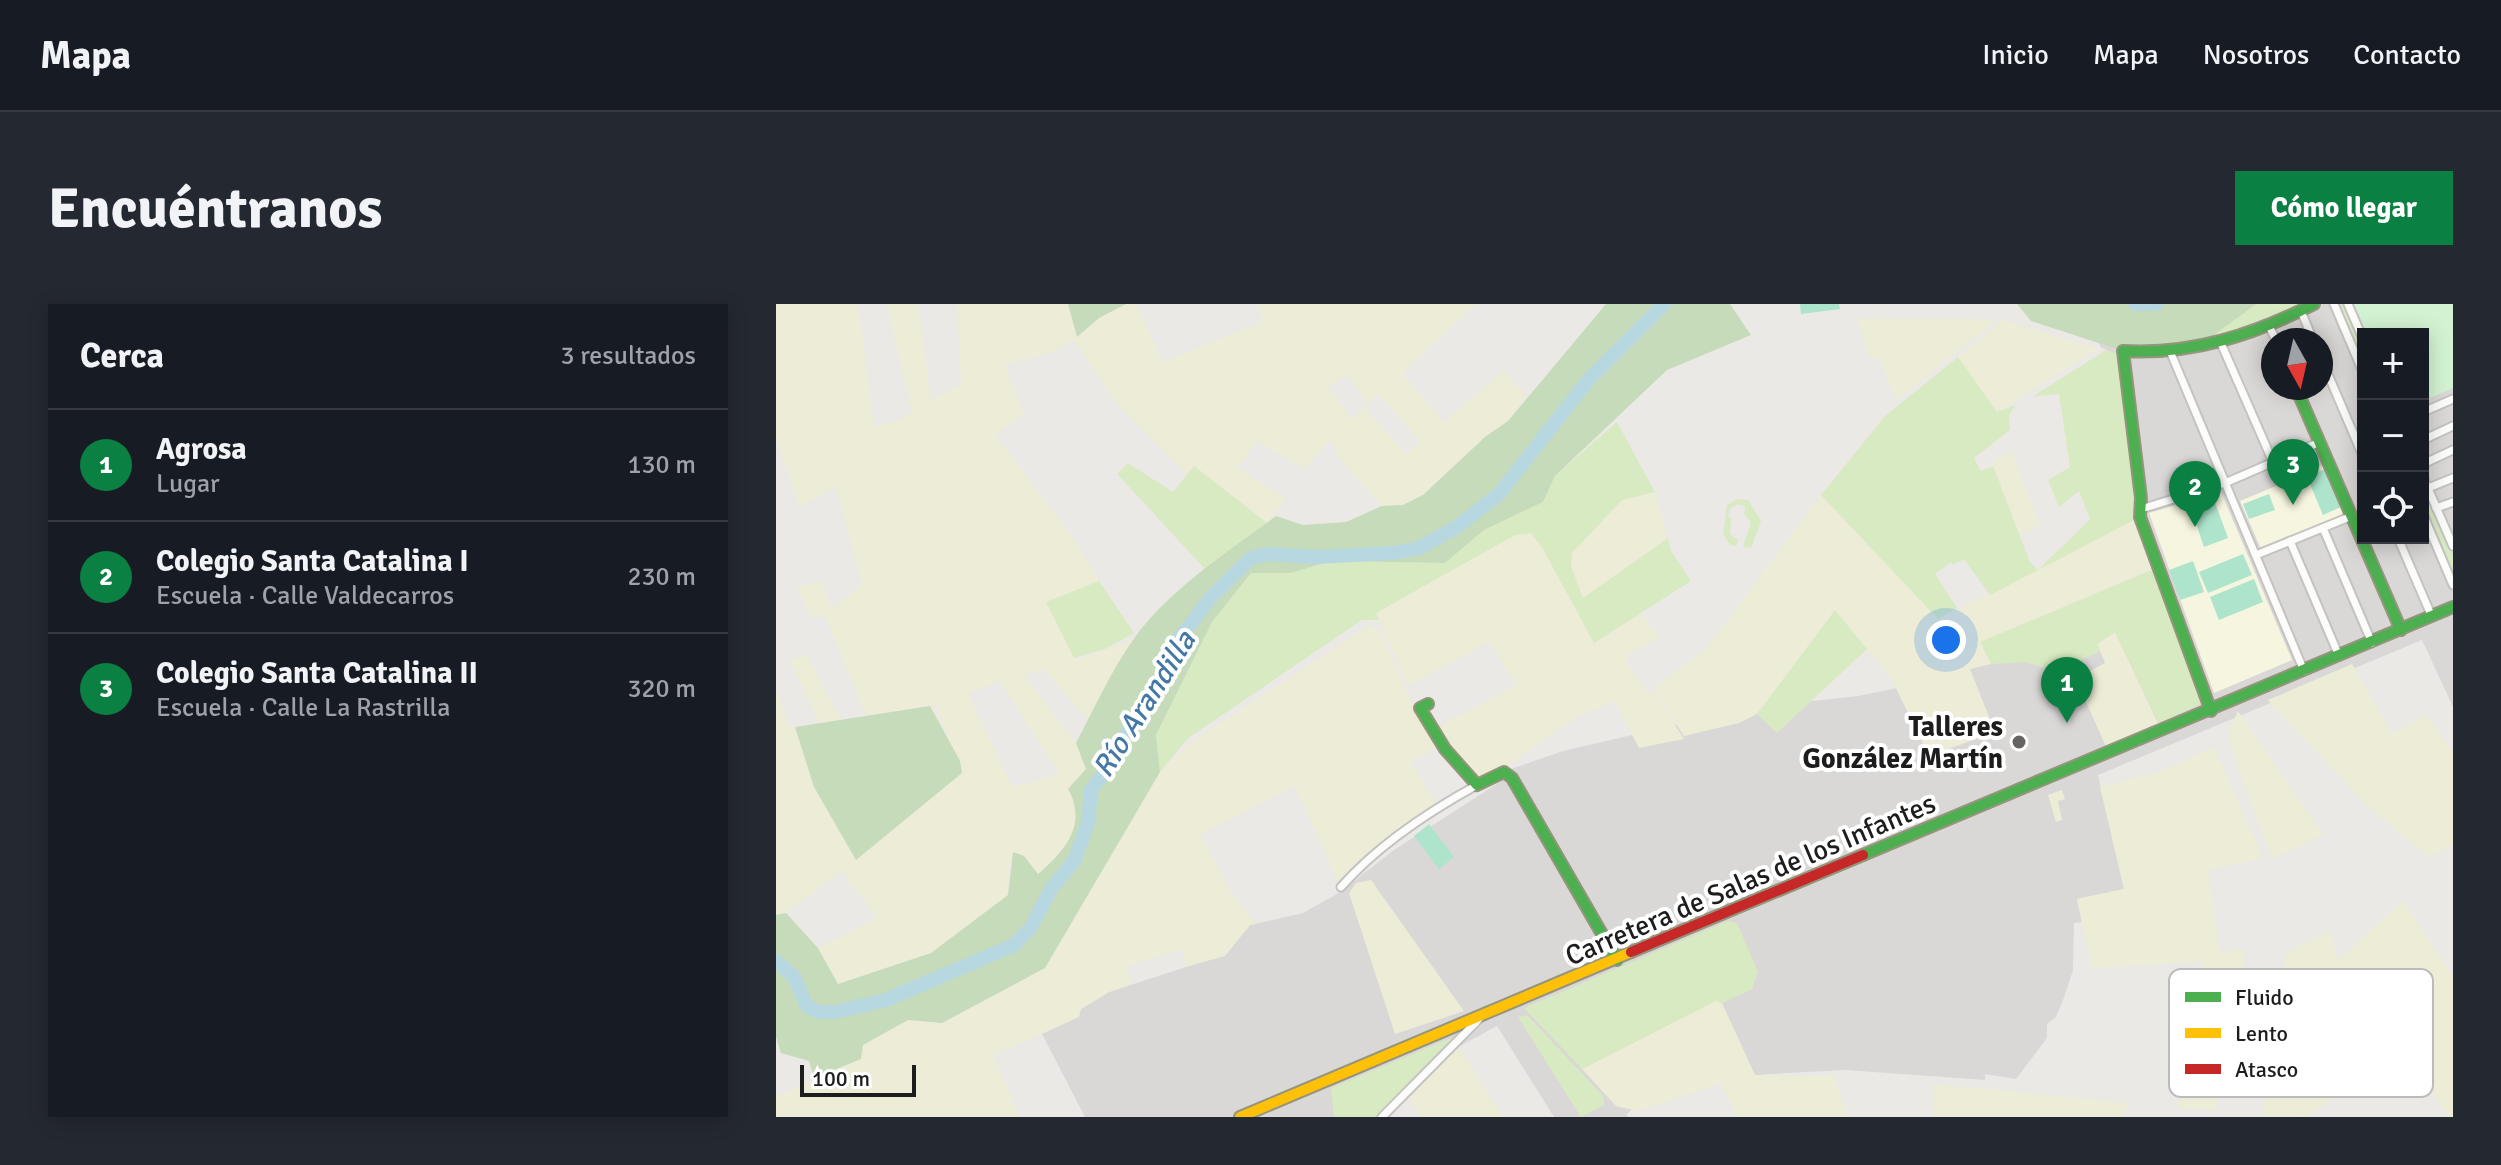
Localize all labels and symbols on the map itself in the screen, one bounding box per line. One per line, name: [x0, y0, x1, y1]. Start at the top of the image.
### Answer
north arrow: [2261, 328, 2333, 400]
pin: 3: [2267, 439, 2319, 505]
pin: 2: [2169, 461, 2221, 527]
your location: [1926, 620, 1966, 660]
water label: Río Arandilla: [1085, 624, 1204, 784]
pin: 1: [2041, 657, 2093, 723]
place label: Talleres González Martín: [1803, 710, 2003, 776]
marker: Talleres González Martín: [2010, 733, 2028, 751]
street label: Carretera de Salas de los Infantes: [1560, 786, 1941, 973]
legend: [2169, 969, 2433, 1097]
text: Fluido: [2235, 984, 2294, 1011]
text: Lento: [2235, 1020, 2288, 1047]
text: Atasco: [2235, 1056, 2298, 1083]
scale bar: [800, 1061, 916, 1097]

